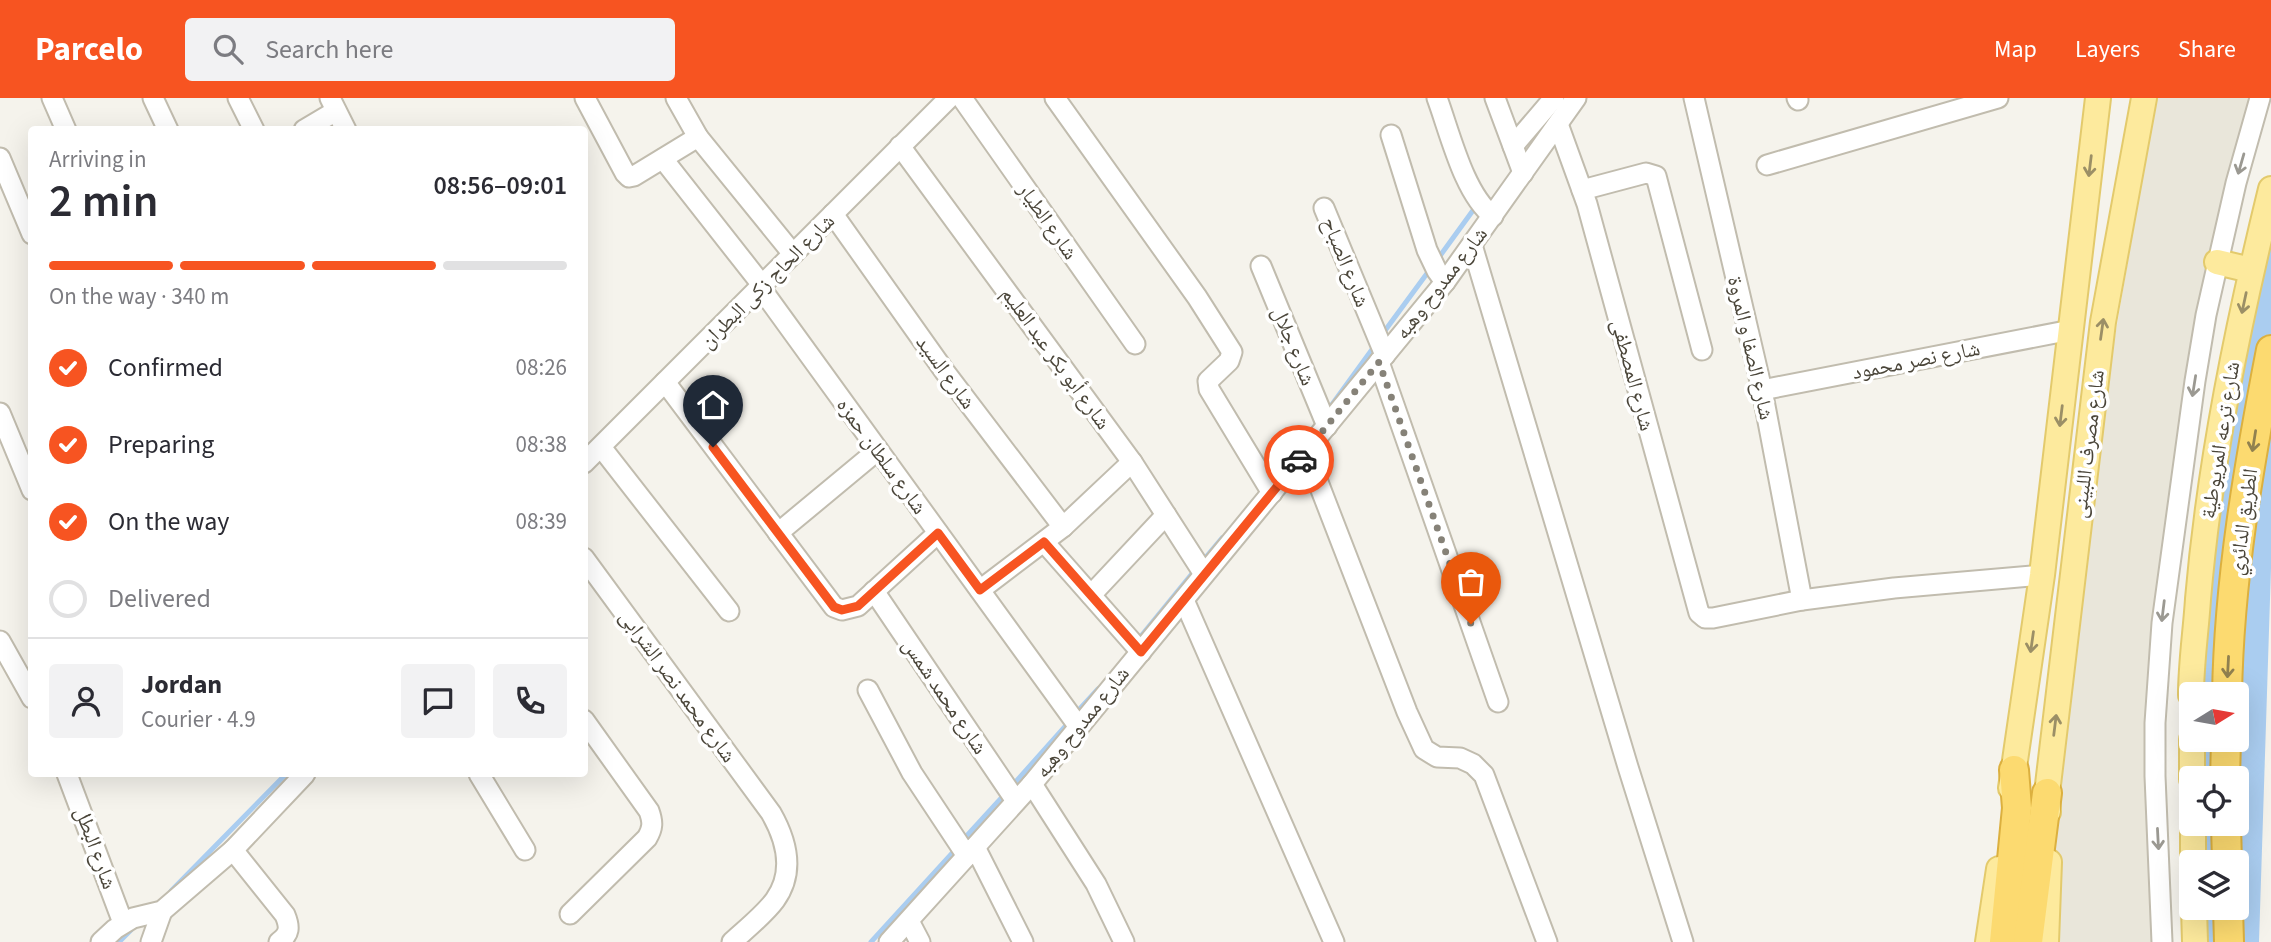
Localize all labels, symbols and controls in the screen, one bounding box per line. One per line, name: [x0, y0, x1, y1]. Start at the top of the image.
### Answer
search box: [185, 18, 675, 81]
text: Parcelo: [35, 26, 143, 73]
icon: search: [209, 30, 247, 68]
text: Search here: [265, 31, 393, 68]
text: Map: [1994, 32, 2037, 67]
text: Layers: [2075, 32, 2140, 67]
text: Share: [2178, 32, 2236, 67]
text: Arriving in: [49, 143, 147, 176]
one-way arrow: [2234, 152, 2247, 174]
one-way arrow: [2084, 154, 2097, 177]
text: 08:56–09:01: [434, 167, 567, 204]
text: 2 min: [49, 169, 158, 234]
street label: شارع الطيار: [1010, 176, 1085, 266]
street label: شارع الحاج زكى البطران: [693, 207, 841, 355]
street label: شارع الصباح: [1314, 212, 1378, 312]
street label: شارع ممدوح وهبه: [1387, 220, 1495, 346]
street label: شارع الصفا و المروة: [1720, 273, 1782, 423]
text: On the way · 340 m: [49, 280, 229, 313]
street label: شارع أبو بكر عبد العليم: [994, 280, 1118, 436]
one-way arrow: [2237, 291, 2250, 314]
street label: شارع جلال: [1265, 302, 1323, 390]
street label: شارع المصطفى: [1604, 316, 1662, 434]
one-way arrow: [2096, 318, 2109, 340]
street label: شارع السيد: [909, 329, 983, 415]
street label: شارع نصر محمود: [1849, 333, 1983, 387]
icon: check: [49, 349, 87, 387]
text: Confirmed: [108, 349, 223, 386]
text: 08:26: [516, 351, 567, 384]
street label: شارع ترعه المريوطية: [2193, 359, 2247, 521]
street label: شارع مصرف اللبينى: [2064, 368, 2112, 520]
one-way arrow: [2187, 374, 2200, 397]
pin: [683, 375, 743, 447]
icon: home: [694, 386, 732, 424]
street label: شارع سلطان حمزه: [830, 392, 934, 520]
one-way arrow: [2054, 404, 2067, 427]
courier: [1264, 425, 1334, 495]
icon: check: [49, 426, 87, 464]
text: Preparing: [108, 426, 214, 463]
text: 08:38: [516, 428, 567, 461]
one-way arrow: [2247, 429, 2260, 452]
icon: car: [1280, 441, 1318, 479]
street label: الطريق الدائري: [2221, 467, 2267, 578]
icon: check: [49, 503, 87, 541]
text: On the way: [108, 503, 229, 540]
text: 08:39: [516, 505, 567, 538]
pin: [1441, 552, 1501, 624]
icon: bag: [1452, 563, 1490, 601]
text: Delivered: [108, 580, 211, 617]
one-way arrow: [2157, 600, 2170, 622]
street label: شارع محمد نصر الشرابى: [612, 603, 744, 769]
one-way arrow: [2026, 630, 2039, 653]
street label: شارع محمد شمس: [895, 632, 995, 760]
one-way arrow: [2221, 655, 2234, 678]
street label: شارع ممدوح وهبه: [1028, 660, 1136, 784]
button: person: [49, 664, 123, 738]
button: chat: [401, 664, 475, 738]
button: phone: [493, 664, 567, 738]
text: Jordan: [141, 666, 222, 703]
north arrow: [2179, 682, 2249, 752]
map controls: [2179, 682, 2249, 920]
text: Courier · 4.9: [141, 703, 256, 736]
one-way arrow: [2049, 714, 2062, 737]
button: locate: [2179, 766, 2249, 836]
street label: شارع البطل: [67, 803, 125, 893]
one-way arrow: [2152, 827, 2165, 849]
button: layers: [2179, 850, 2249, 920]

